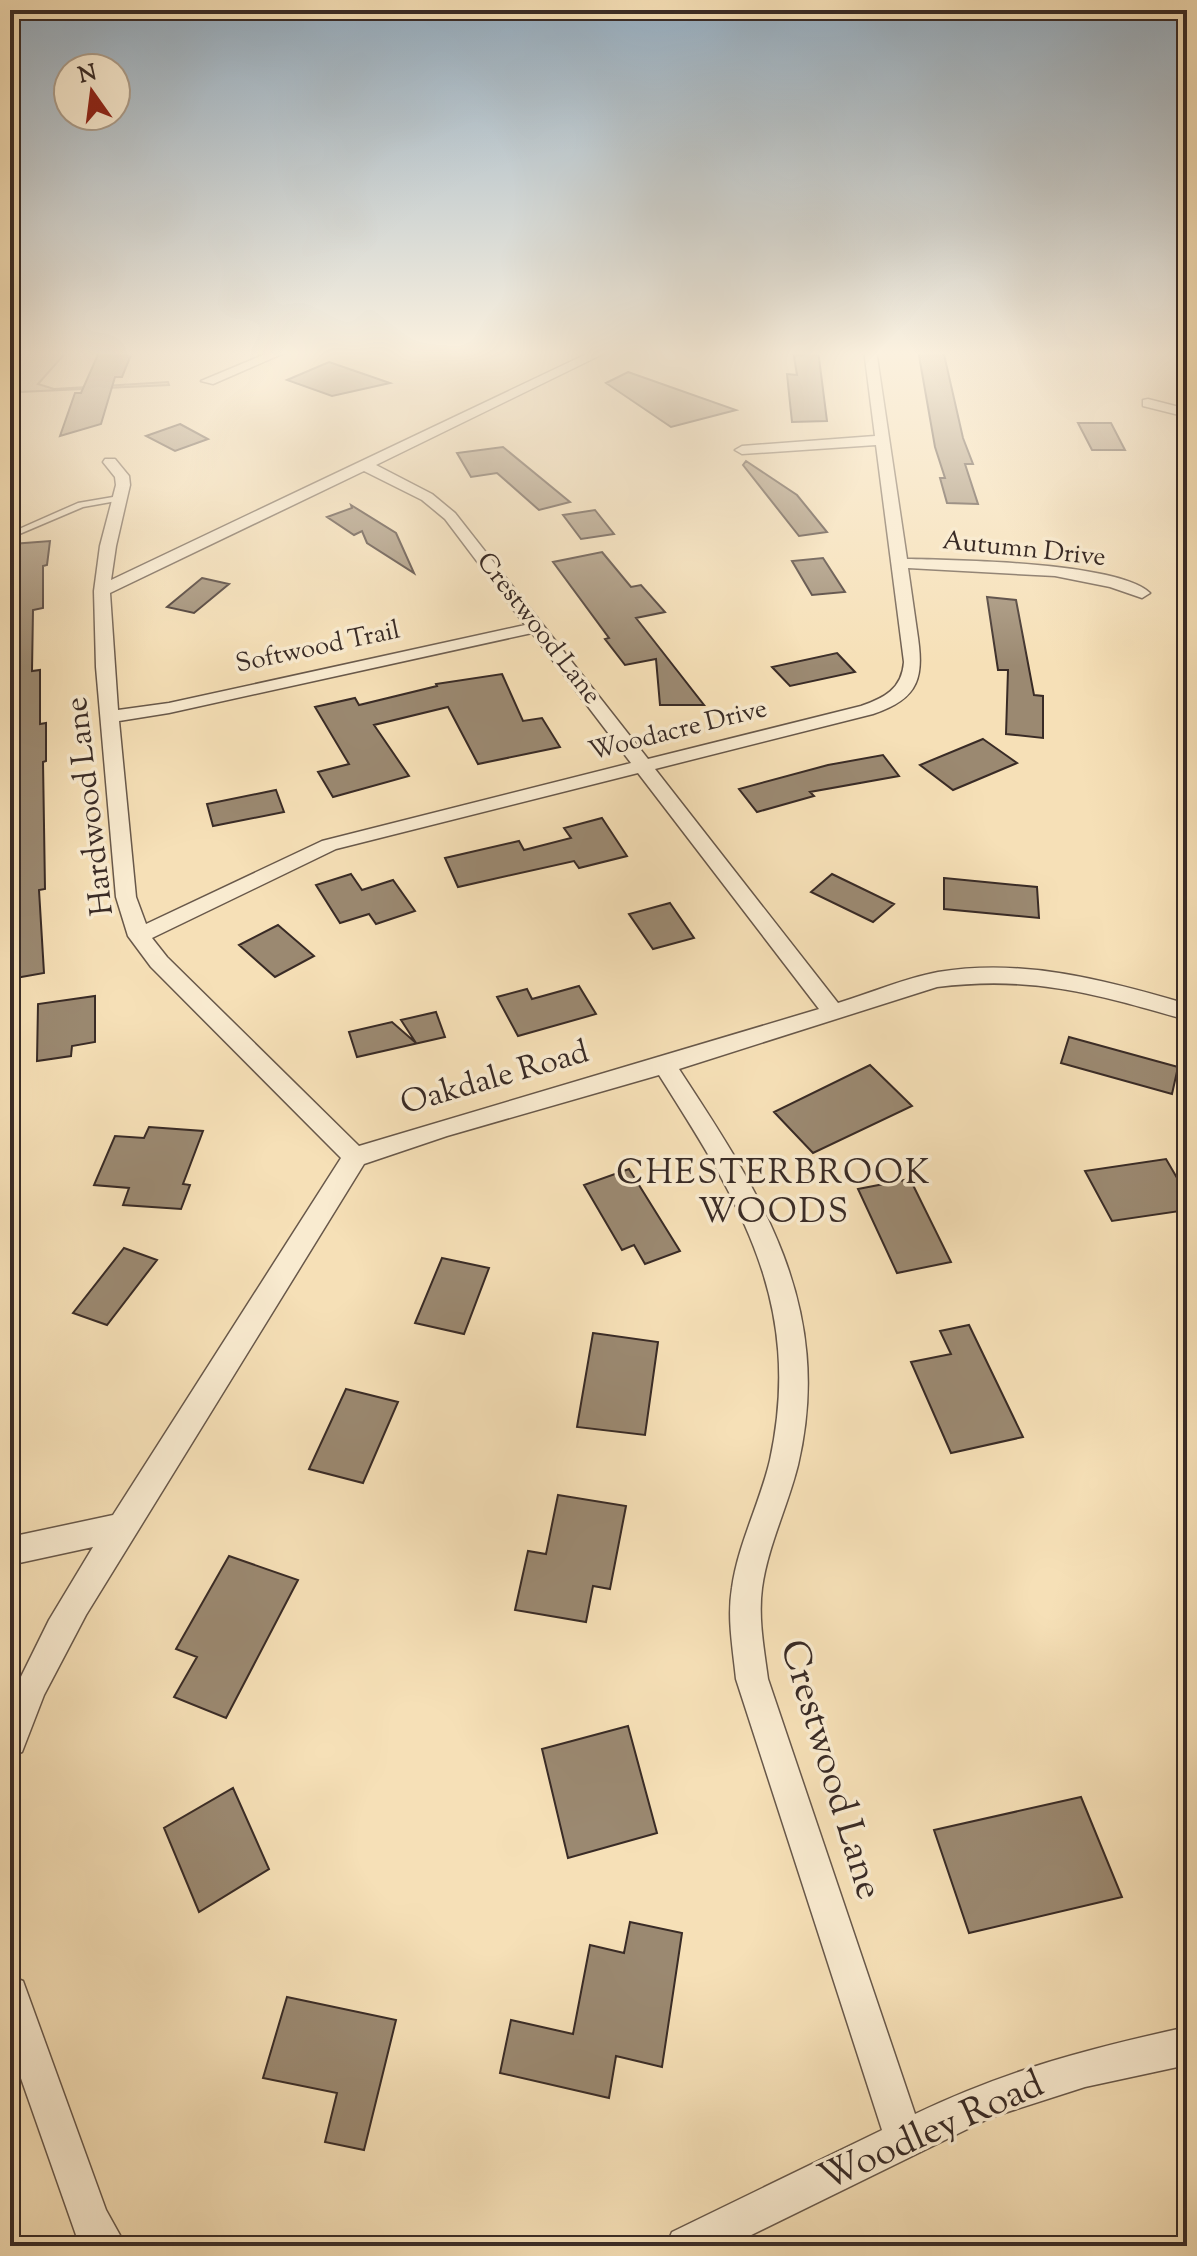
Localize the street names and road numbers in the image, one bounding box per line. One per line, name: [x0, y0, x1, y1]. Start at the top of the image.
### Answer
street label: Autumn Drive: [940, 523, 1108, 577]
street label: Crestwood Lane: [467, 545, 609, 713]
street label: Softwood Trail: [232, 613, 404, 683]
street label: Woodacre Drive: [585, 691, 771, 771]
street label: Hardwood Lane: [55, 694, 127, 918]
street label: Oakdale Road: [395, 1030, 595, 1128]
street label: Crestwood Lane: [764, 1634, 894, 1906]
street label: Woodley Road: [811, 2059, 1053, 2207]

